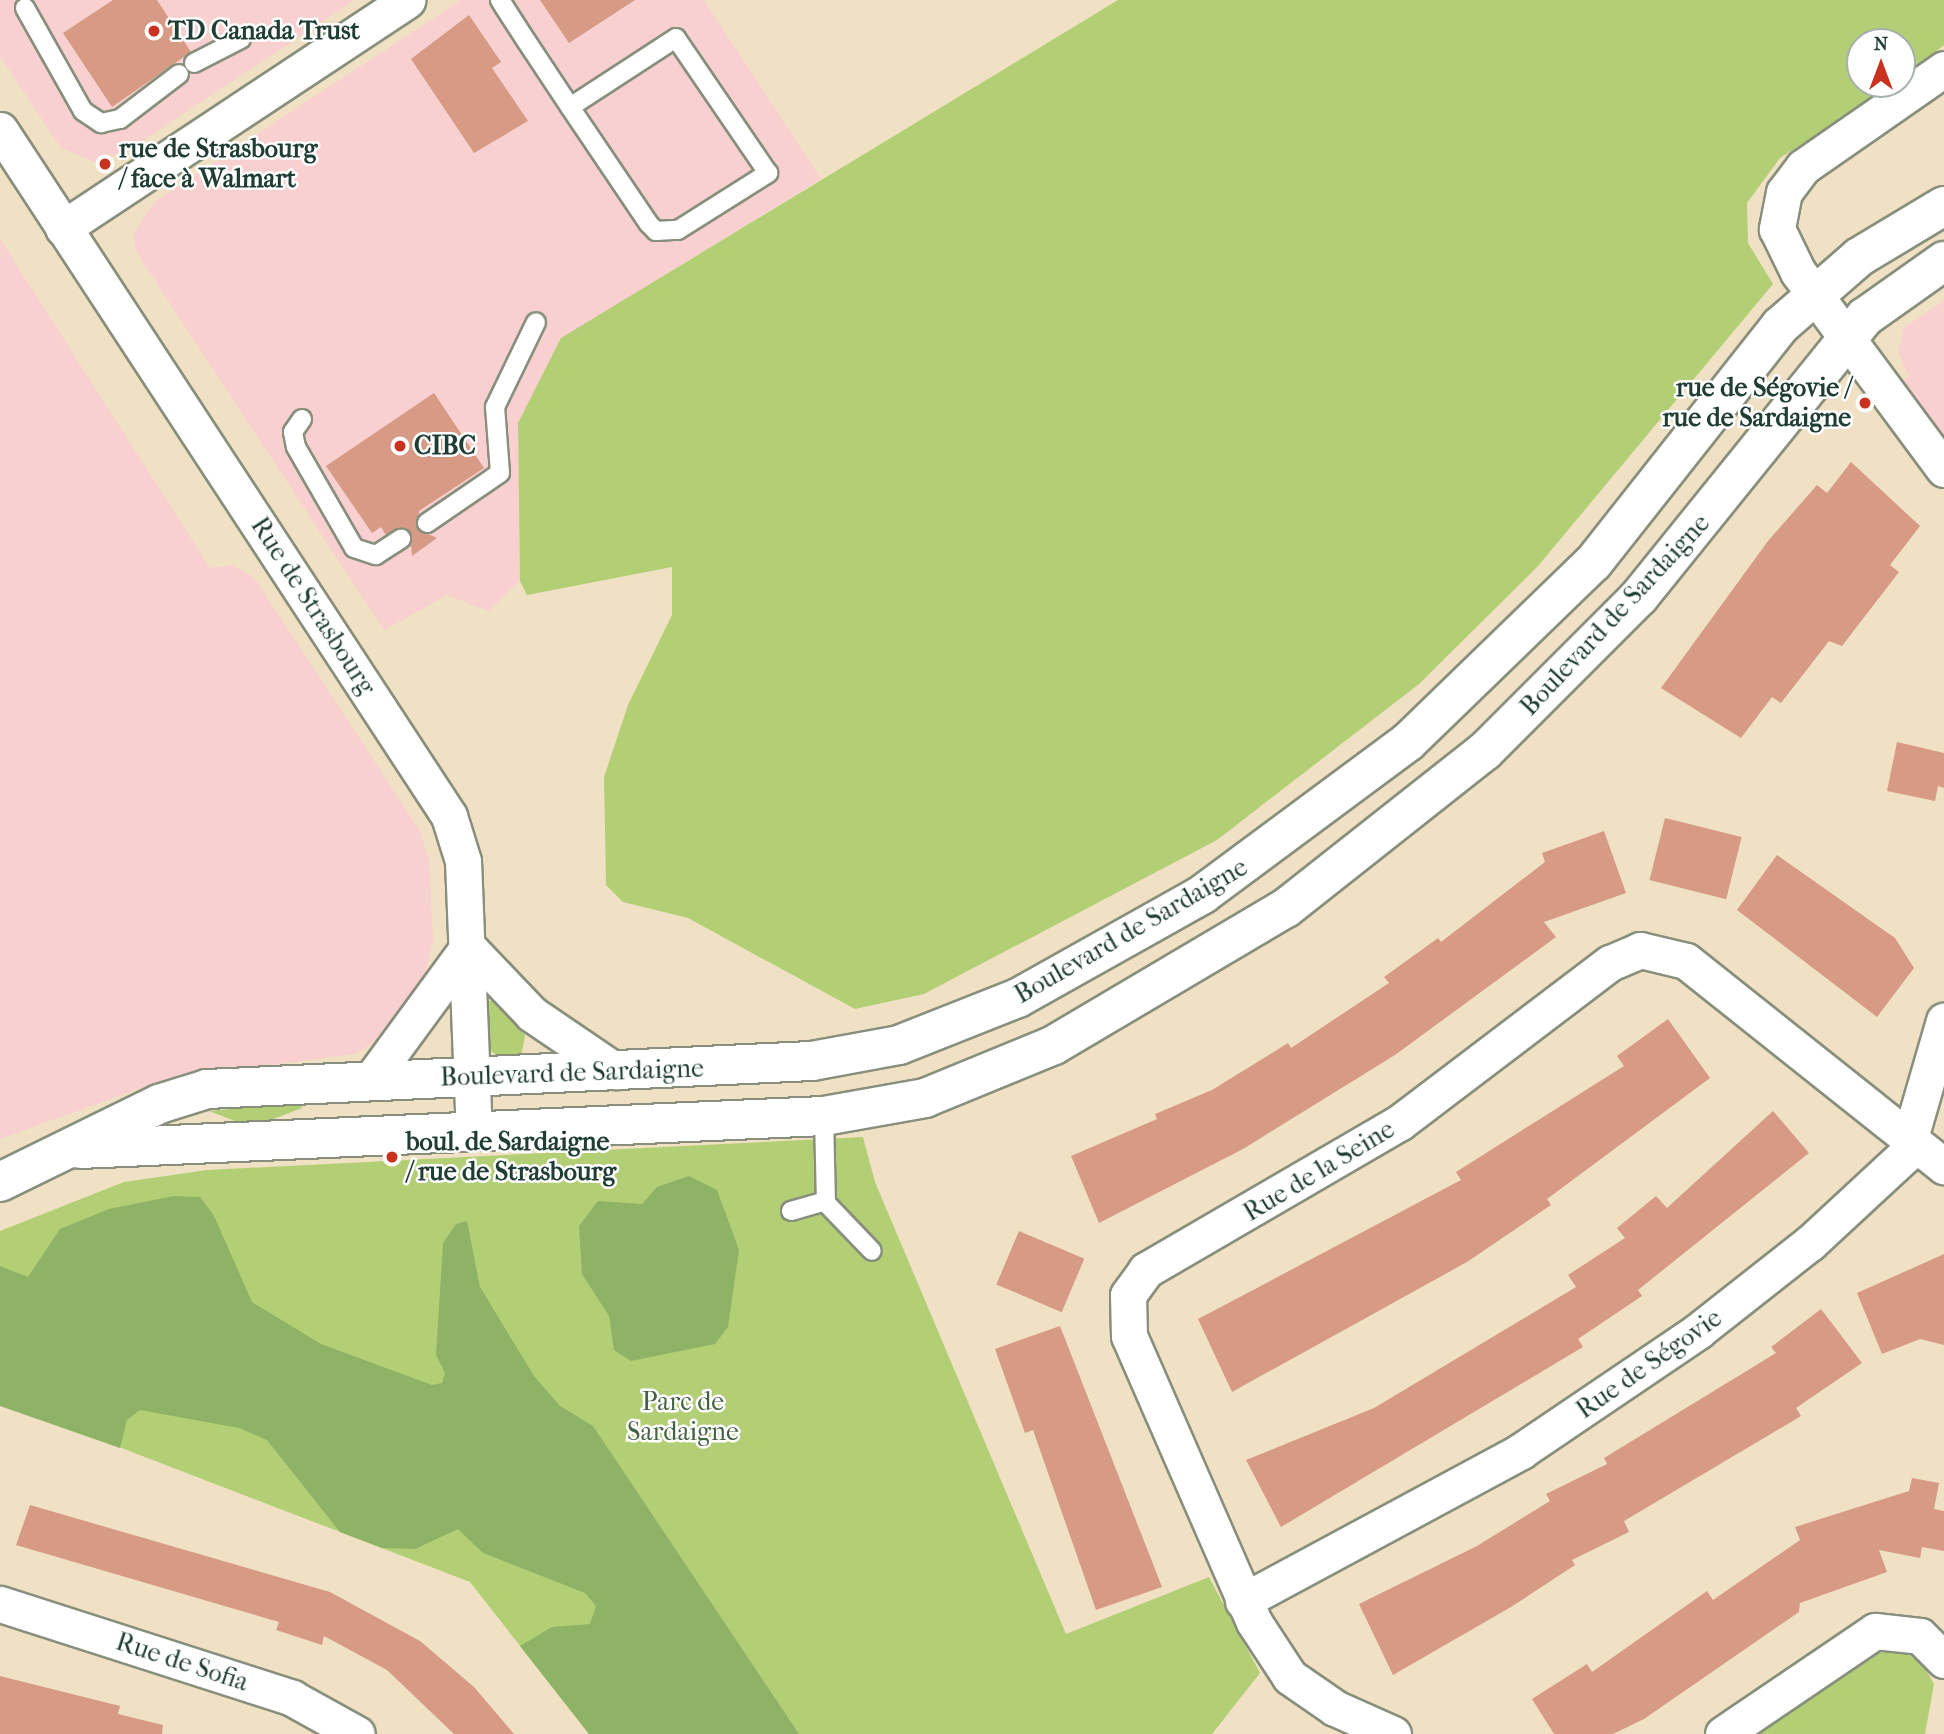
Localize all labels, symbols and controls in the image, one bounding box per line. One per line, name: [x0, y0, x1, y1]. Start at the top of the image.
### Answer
place label: TD Canada Trust: [168, 15, 360, 47]
marker: TD Canada Trust: [146, 23, 162, 39]
north arrow: [1846, 28, 1916, 98]
text: N: [1874, 33, 1888, 55]
place label: rue de Strasbourg / face à Walmart: [119, 133, 317, 194]
marker: rue de Strasbourg / face à Walmart: [97, 156, 113, 172]
place label: rue de Ségovie / rue de Sardaigne: [1662, 372, 1851, 434]
marker: rue de Ségovie / rue de Sardaigne: [1857, 395, 1873, 411]
place label: CIBC: [414, 430, 476, 462]
marker: CIBC: [392, 438, 408, 454]
street label: Boulevard de Sardaigne: [1514, 508, 1716, 722]
street label: Rue de Strasbourg: [244, 511, 382, 701]
street label: Boulevard de Sardaigne: [1009, 852, 1253, 1010]
street label: Boulevard de Sardaigne: [440, 1053, 704, 1093]
street label: Rue de la Seine: [1238, 1114, 1400, 1228]
place label: boul. de Sardaigne / rue de Strasbourg: [406, 1126, 616, 1188]
marker: boul. de Sardaigne / rue de Strasbourg: [384, 1149, 400, 1165]
street label: Rue de Ségovie: [1570, 1302, 1728, 1426]
park label: Parc de Sardaigne: [627, 1386, 739, 1448]
street label: Rue de Sofia: [112, 1626, 252, 1698]

